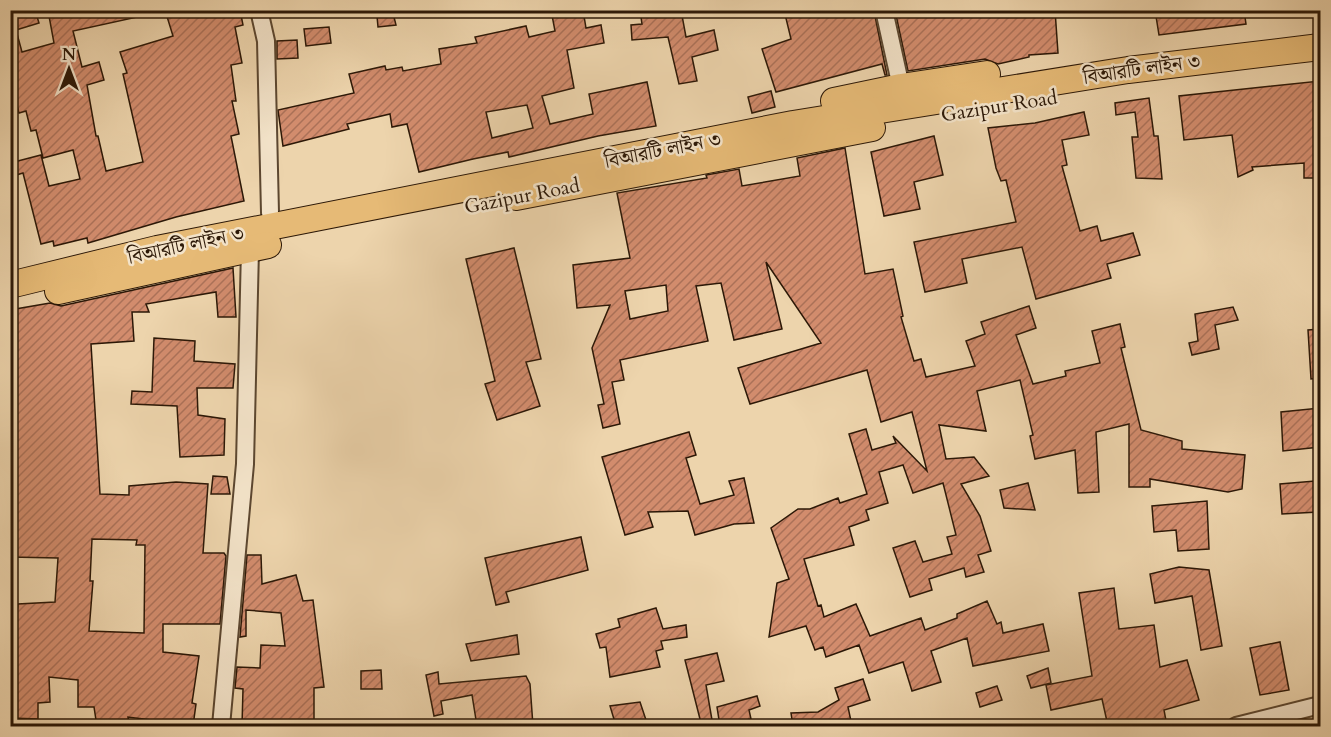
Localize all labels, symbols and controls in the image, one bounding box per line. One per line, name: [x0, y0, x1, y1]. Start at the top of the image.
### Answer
north arrow: [39, 39, 99, 99]
text: N: [62, 44, 76, 66]
street label: বিআরটি লাইন ৩: [1080, 47, 1203, 91]
street label: Gazipur Road: [939, 83, 1059, 129]
street label: বিআরটি লাইন ৩: [601, 125, 724, 175]
street label: Gazipur Road: [462, 171, 582, 220]
street label: বিআরটি লাইন ৩: [124, 219, 247, 271]

